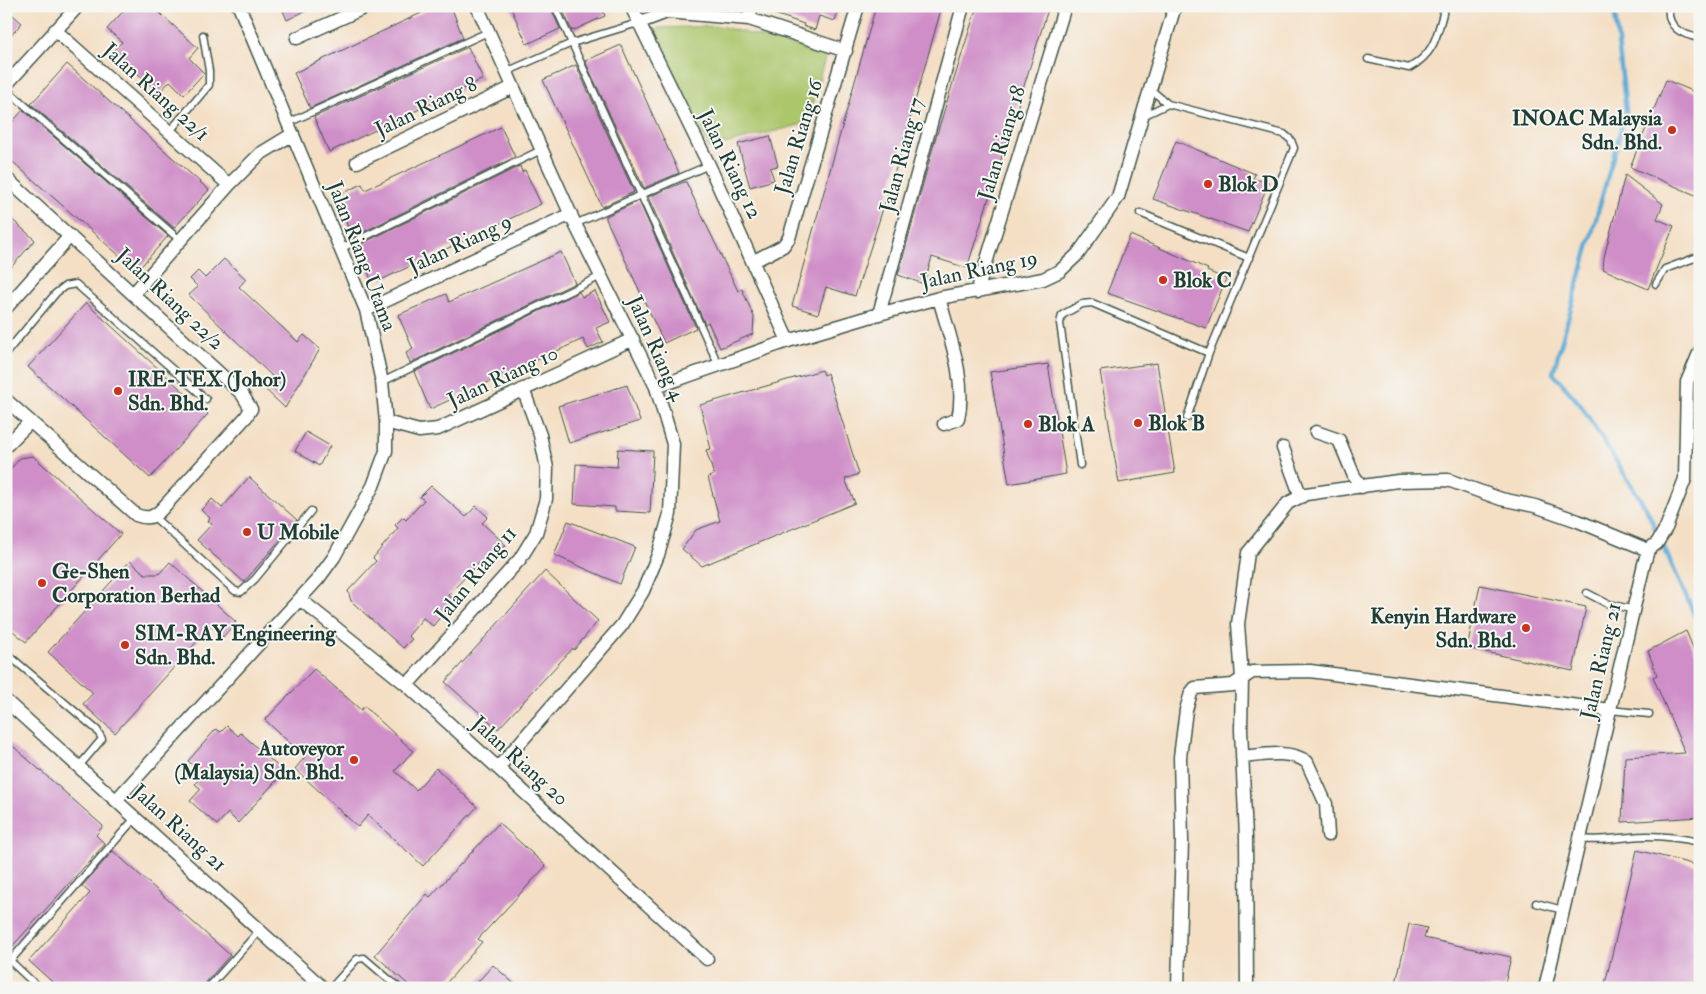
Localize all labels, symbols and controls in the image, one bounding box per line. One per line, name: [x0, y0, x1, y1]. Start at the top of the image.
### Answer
street label: Jalan Riang 22/1: [96, 36, 215, 147]
street label: Jalan Riang 8: [369, 71, 482, 144]
street label: Jalan Riang 16: [768, 75, 830, 199]
street label: Jalan Riang 18: [972, 82, 1032, 204]
street label: Jalan Riang 17: [873, 94, 930, 216]
street label: Jalan Riang 12: [691, 104, 768, 223]
place label: INOAC Malaysia Sdn. Bhd.: [1512, 105, 1663, 156]
marker: INOAC Malaysia Sdn. Bhd.: [1666, 124, 1678, 136]
place label: Blok D: [1218, 171, 1279, 198]
street label: Jalan Riang Utama: [321, 176, 403, 335]
marker: Blok D: [1202, 178, 1214, 190]
street label: Jalan Riang 9: [403, 208, 516, 280]
street label: Jalan Riang 22/2: [110, 241, 230, 356]
street label: Jalan Riang 19: [917, 244, 1040, 296]
place label: Blok C: [1173, 267, 1232, 294]
marker: Blok C: [1157, 274, 1169, 286]
street label: Jalan Riang 4: [620, 290, 692, 406]
street label: Jalan Riang 10: [442, 340, 563, 415]
place label: IRE-TEX (Johor) Sdn. Bhd.: [128, 366, 286, 417]
marker: IRE-TEX (Johor) Sdn. Bhd.: [112, 385, 124, 397]
place label: Blok B: [1148, 410, 1205, 437]
place label: Blok A: [1038, 411, 1095, 438]
marker: Blok B: [1132, 417, 1144, 429]
marker: Blok A: [1022, 418, 1034, 430]
place label: U Mobile: [257, 519, 339, 546]
street label: Jalan Riang 11: [428, 521, 523, 628]
marker: U Mobile: [241, 526, 253, 538]
place label: Ge-Shen Corporation Berhad: [52, 558, 221, 609]
marker: Ge-Shen Corporation Berhad: [36, 577, 48, 589]
street label: Jalan Riang 21: [1574, 600, 1628, 723]
place label: Kenyin Hardware Sdn. Bhd.: [1370, 603, 1516, 654]
place label: SIM-RAY Engineering Sdn. Bhd.: [135, 620, 336, 671]
marker: Kenyin Hardware Sdn. Bhd.: [1520, 622, 1532, 634]
marker: SIM-RAY Engineering Sdn. Bhd.: [119, 639, 131, 651]
street label: Jalan Riang 20: [465, 709, 574, 812]
place label: Autoveyor (Malaysia) Sdn. Bhd.: [174, 735, 345, 786]
marker: Autoveyor (Malaysia) Sdn. Bhd.: [348, 754, 360, 766]
street label: Jalan Riang 21: [125, 778, 232, 878]

